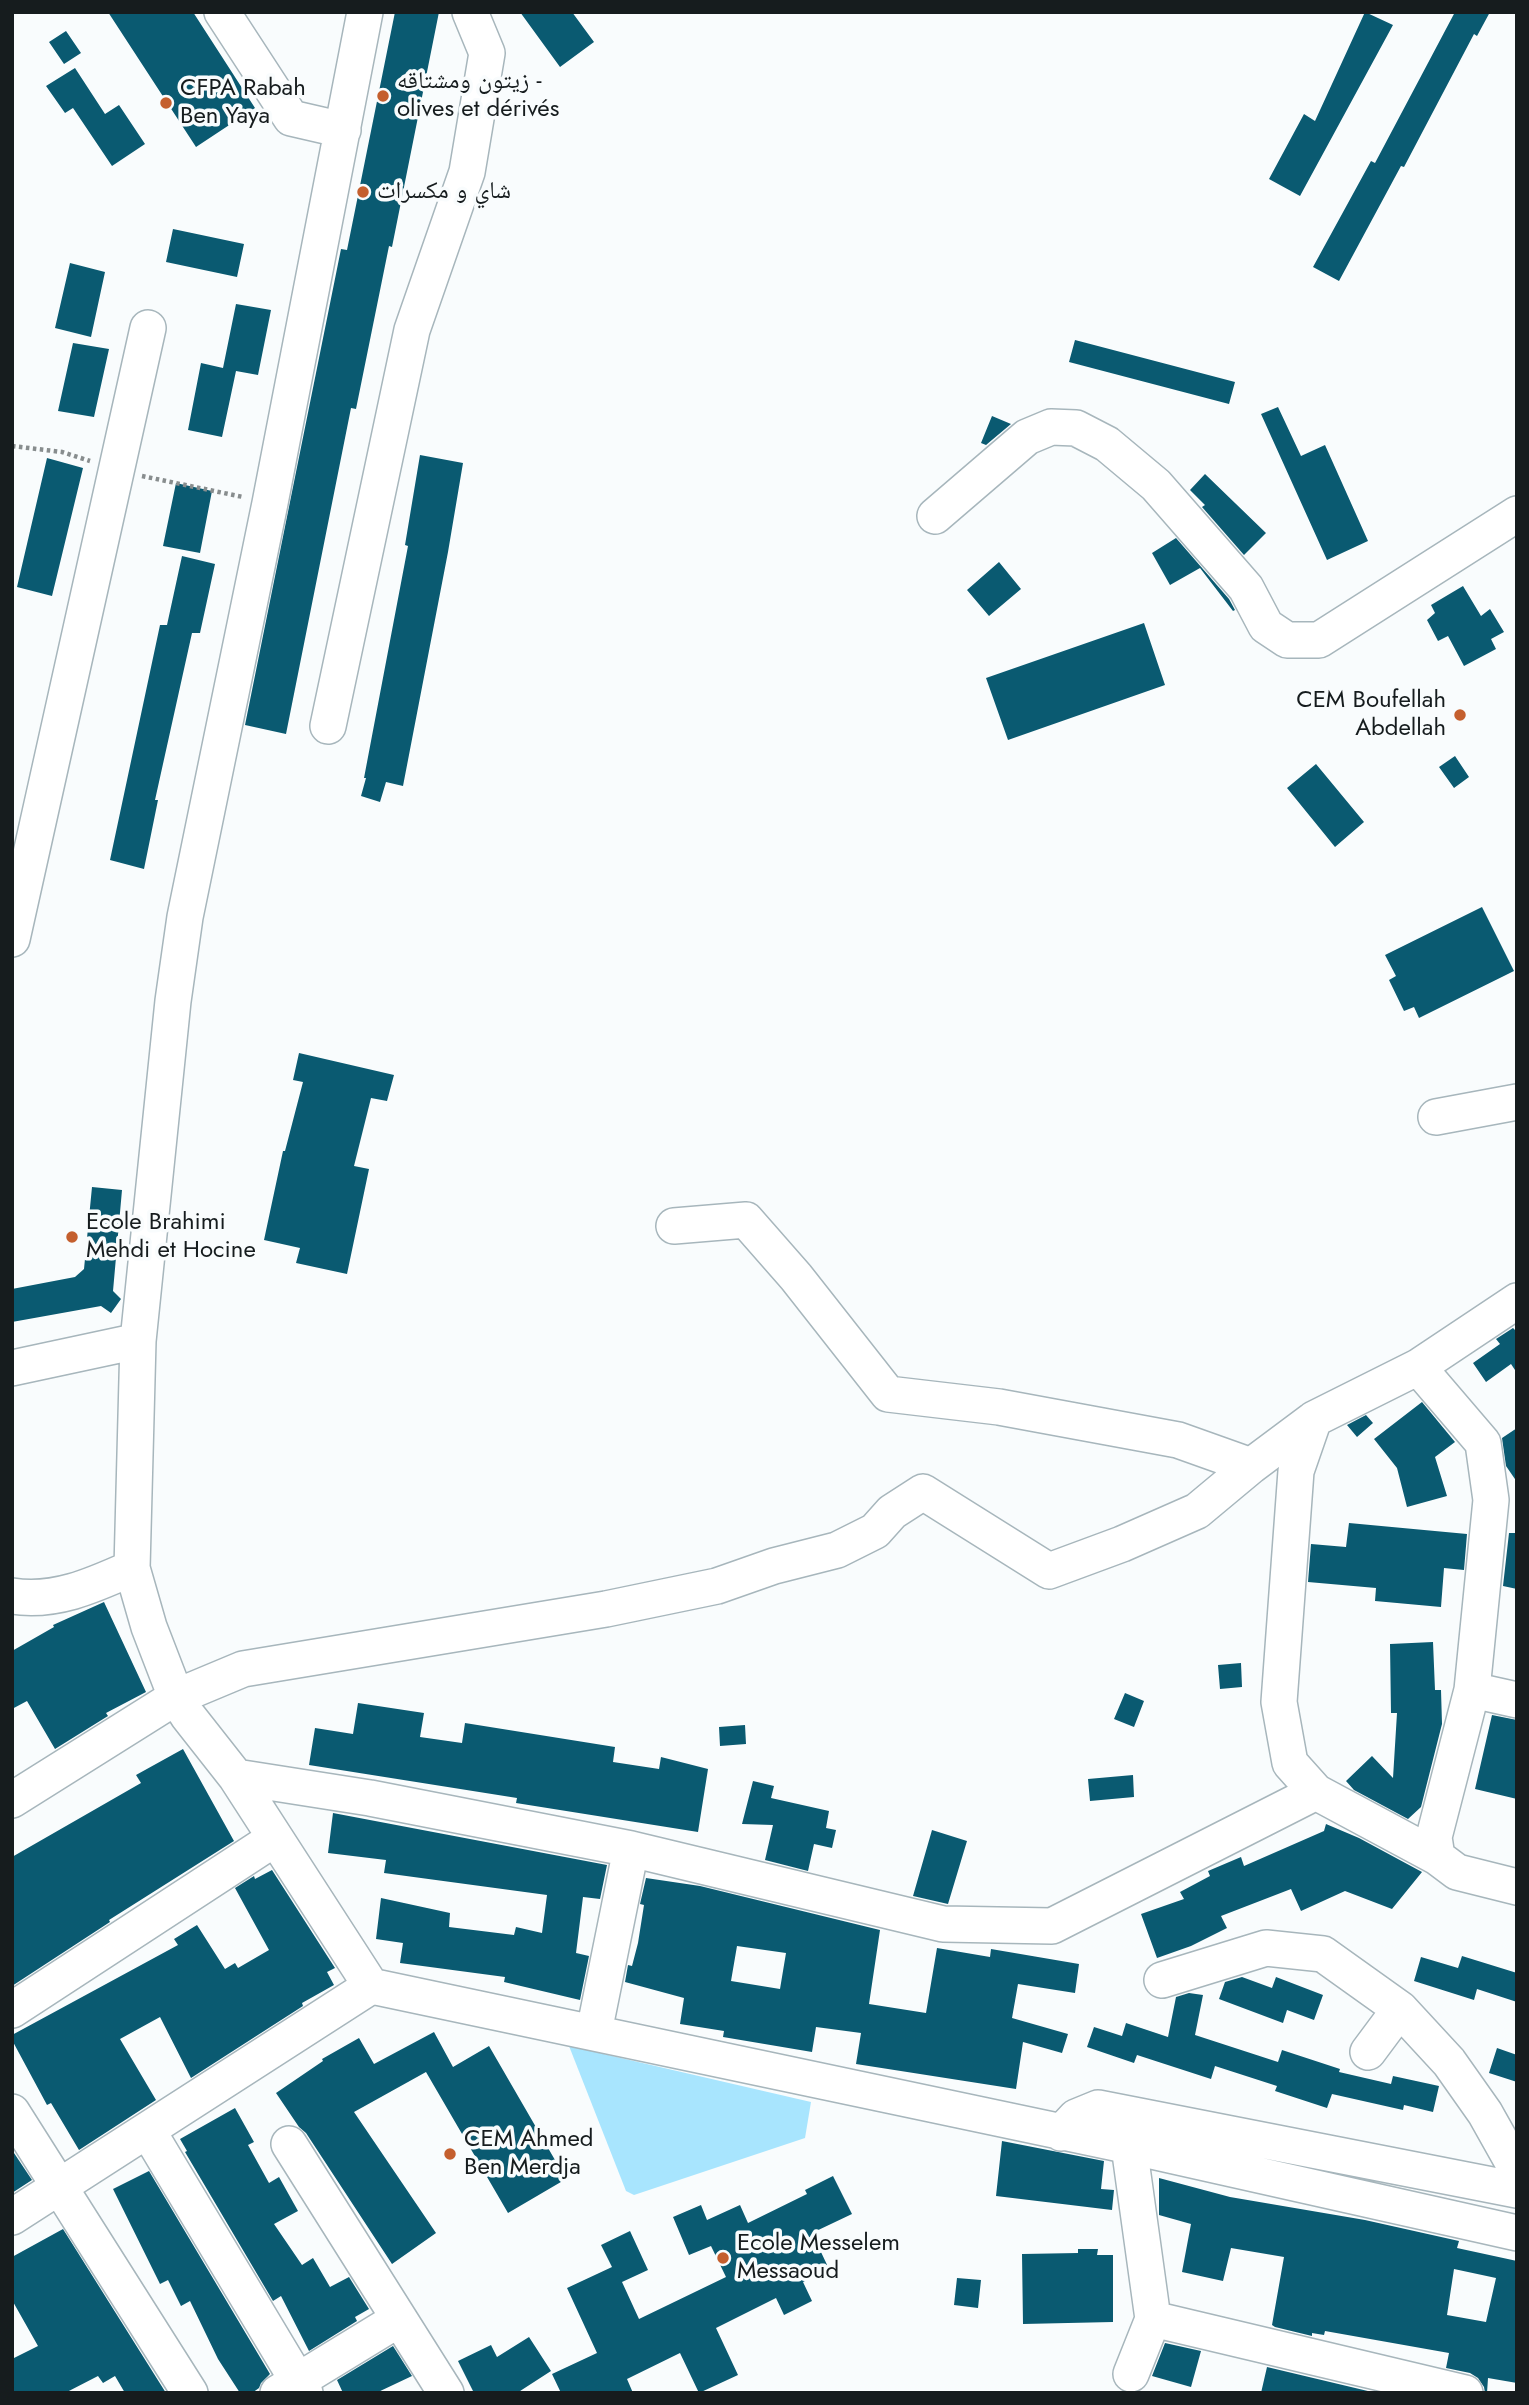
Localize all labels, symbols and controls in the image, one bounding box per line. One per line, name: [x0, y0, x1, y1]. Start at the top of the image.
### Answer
place label: زيتون ومشتاقه - olives et dérivés: [397, 68, 559, 124]
place label: CFPA Rabah Ben Yaya: [180, 75, 306, 131]
marker: زيتون ومشتاقه - olives et dérivés: [375, 88, 391, 104]
marker: CFPA Rabah Ben Yaya: [158, 95, 174, 111]
place label: شاي و مكسرات: [377, 178, 511, 206]
marker: شاي و مكسرات: [355, 184, 371, 200]
place label: CEM Boufellah Abdellah: [1296, 687, 1446, 743]
marker: CEM Boufellah Abdellah: [1452, 707, 1468, 723]
place label: Ecole Brahimi Mehdi et Hocine: [86, 1209, 256, 1265]
marker: Ecole Brahimi Mehdi et Hocine: [64, 1229, 80, 1245]
place label: CEM Ahmed Ben Merdja: [464, 2126, 593, 2182]
marker: CEM Ahmed Ben Merdja: [442, 2146, 458, 2162]
place label: Ecole Messelem Messaoud: [737, 2230, 900, 2286]
marker: Ecole Messelem Messaoud: [715, 2250, 731, 2266]

